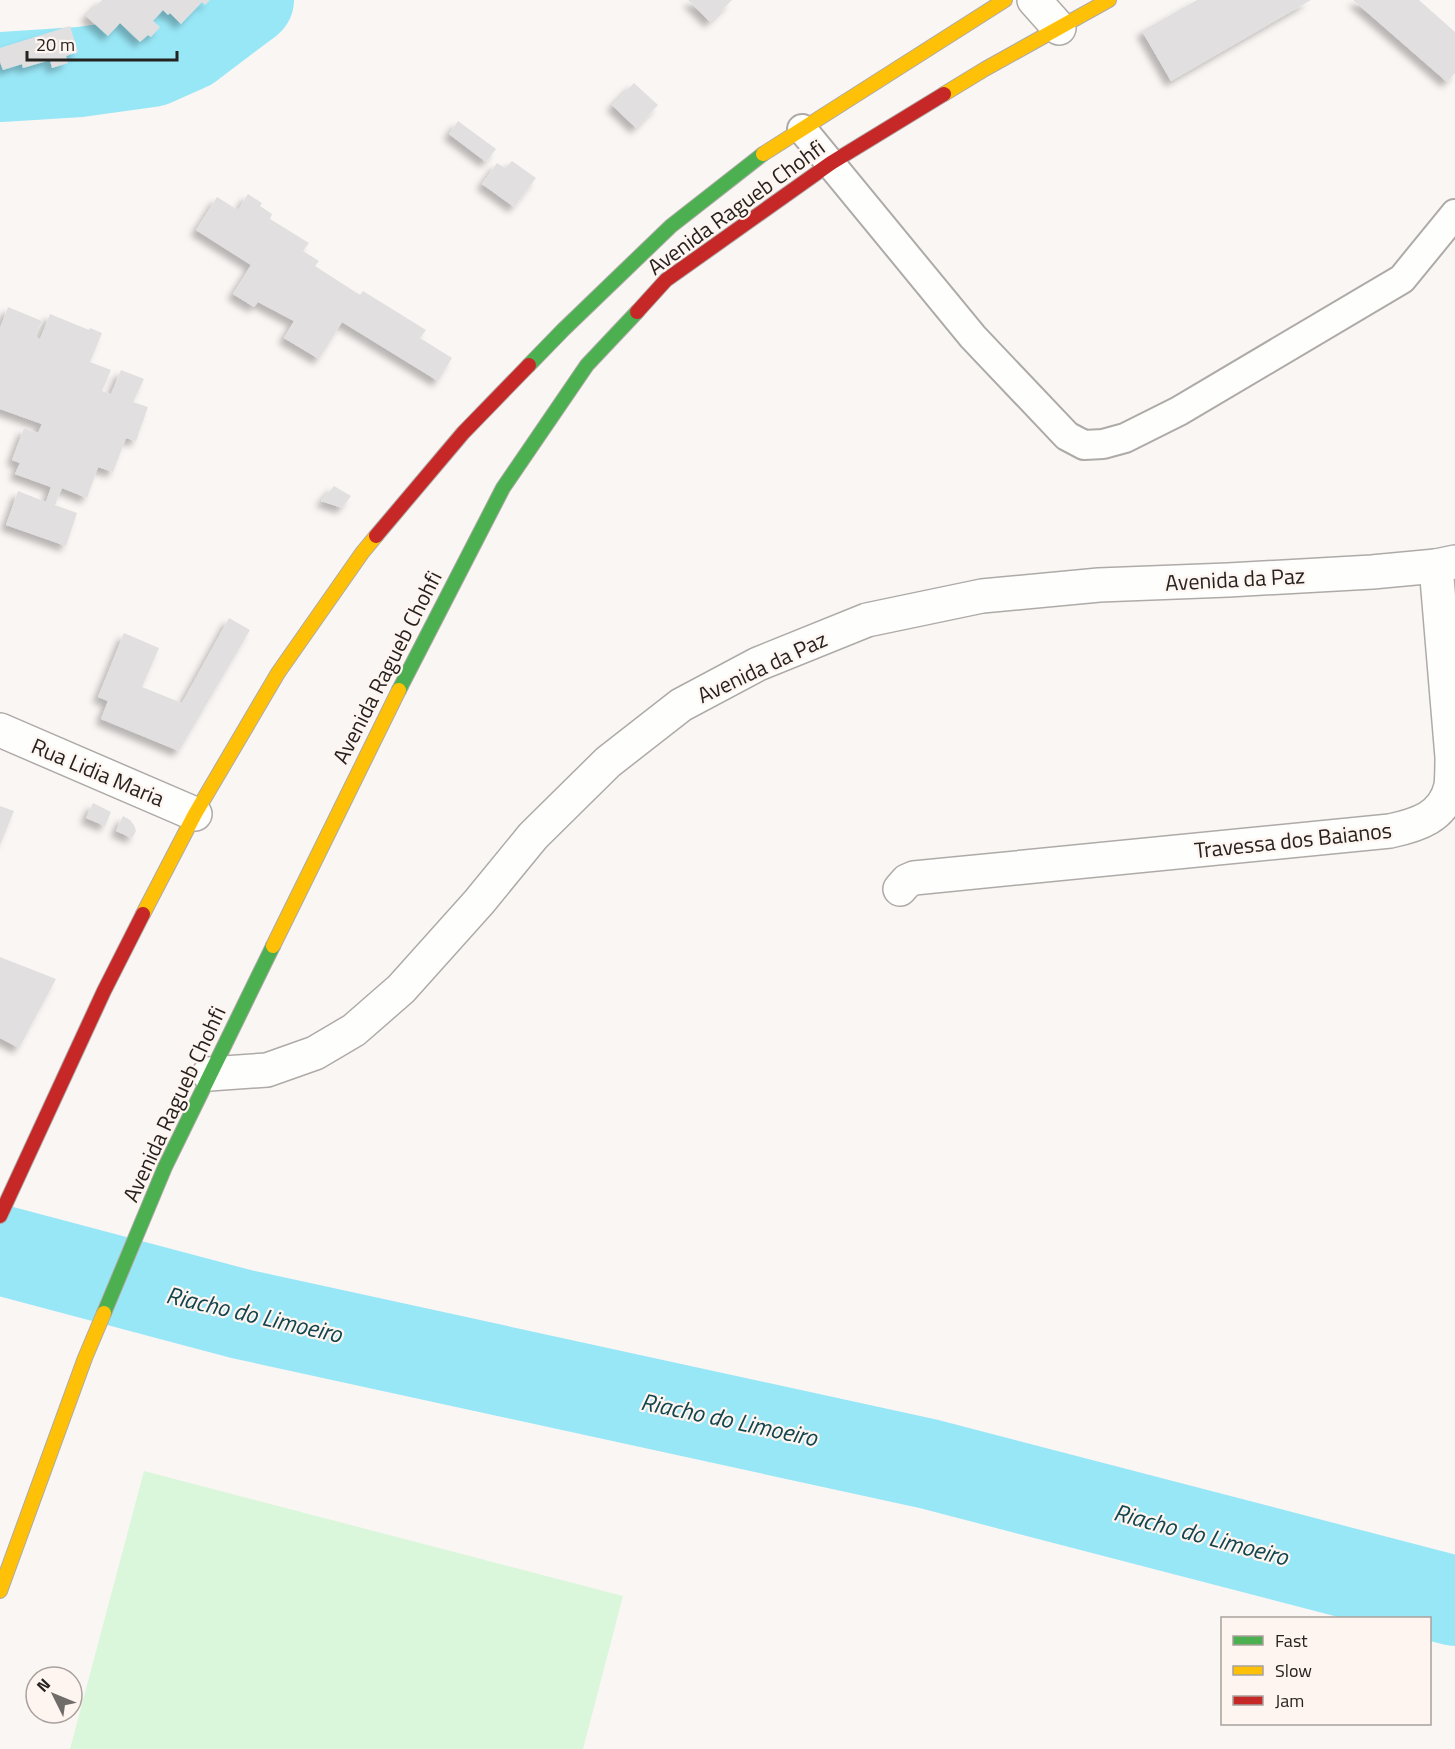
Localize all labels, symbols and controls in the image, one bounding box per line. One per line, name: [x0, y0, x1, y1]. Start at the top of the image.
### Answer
scale bar: [27, 24, 177, 62]
text: 20 m: [36, 31, 75, 58]
street label: Avenida Ragueb Chohfi: [640, 131, 832, 283]
street label: Avenida da Paz: [1164, 558, 1306, 600]
street label: Avenida Ragueb Chohfi: [324, 565, 450, 769]
street label: Avenida da Paz: [691, 622, 833, 712]
street label: Rua Lidia Maria: [26, 729, 170, 815]
street label: Travessa dos Baianos: [1193, 813, 1393, 867]
street label: Avenida Ragueb Chohfi: [114, 1000, 234, 1208]
water label: Riacho do Limoeiro: [163, 1276, 347, 1352]
water label: Riacho do Limoeiro: [638, 1383, 822, 1456]
water label: Riacho do Limoeiro: [1110, 1493, 1294, 1575]
legend: [1221, 1617, 1431, 1725]
text: Fast: [1275, 1627, 1308, 1654]
text: Slow: [1275, 1657, 1312, 1684]
north arrow: [24, 1665, 84, 1725]
text: N: [30, 1673, 56, 1697]
text: Jam: [1275, 1687, 1304, 1714]

